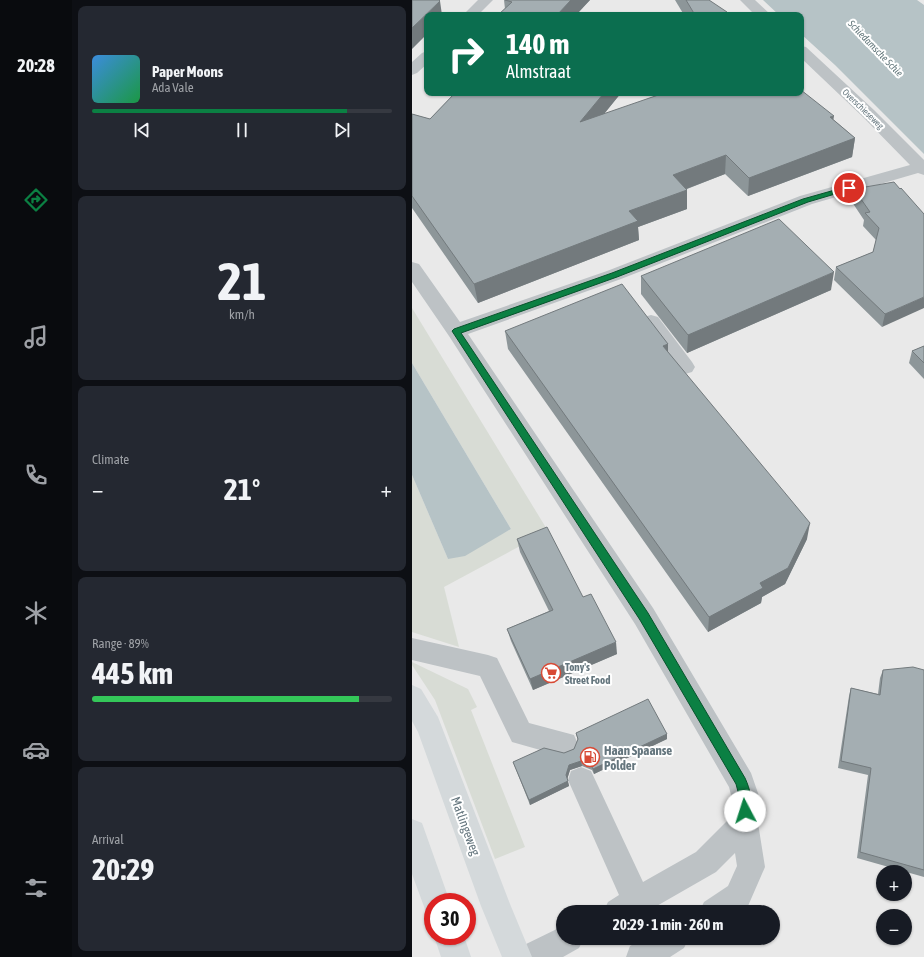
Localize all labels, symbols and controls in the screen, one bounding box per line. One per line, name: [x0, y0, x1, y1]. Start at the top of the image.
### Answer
water label: Schiedamsche Schie: [845, 17, 905, 79]
icon: right: [440, 28, 492, 80]
text: 140 m: [506, 28, 569, 60]
text: 20:28: [17, 55, 55, 76]
text: Almstraat: [506, 61, 571, 82]
text: Paper Moons: [152, 63, 223, 80]
text: Ada Vale: [152, 80, 194, 95]
street label: Overschieseweg: [840, 87, 886, 131]
icon: previous: [131, 119, 153, 141]
icon: pause: [231, 119, 253, 141]
icon: next: [331, 119, 353, 141]
pin: [832, 171, 866, 205]
icon: arrive: [838, 177, 860, 199]
icon: directions: [22, 186, 50, 214]
text: 21: [218, 251, 266, 311]
text: km/h: [229, 307, 255, 322]
icon: music: [22, 323, 50, 351]
text: Climate: [92, 452, 129, 467]
icon: phone: [22, 461, 50, 489]
text: 21°: [224, 472, 260, 506]
text: −: [92, 476, 103, 502]
text: +: [381, 476, 392, 502]
icon: climate: [22, 599, 50, 627]
text: Range · 89%: [92, 636, 149, 651]
text: 445 km: [92, 656, 173, 690]
place label: Tony's Street Food: [565, 661, 610, 686]
supermarket icon: Tony's Street Food: [540, 662, 562, 684]
icon: car: [22, 736, 50, 764]
place label: Haan Spaanse Polder: [604, 743, 672, 773]
fuel station icon: Haan Spaanse Polder: [579, 746, 601, 768]
position arrow: [724, 790, 766, 832]
street label: Matlingeweg: [448, 795, 483, 858]
text: Arrival: [92, 832, 124, 847]
text: 20:29: [92, 852, 154, 886]
map controls: [876, 865, 912, 945]
button: +: [876, 865, 912, 901]
icon: filters: [22, 874, 50, 902]
speed limit sign: 30: [424, 893, 476, 945]
button: −: [876, 909, 912, 945]
text: 20:29 · 1 min · 260 m: [613, 916, 723, 933]

